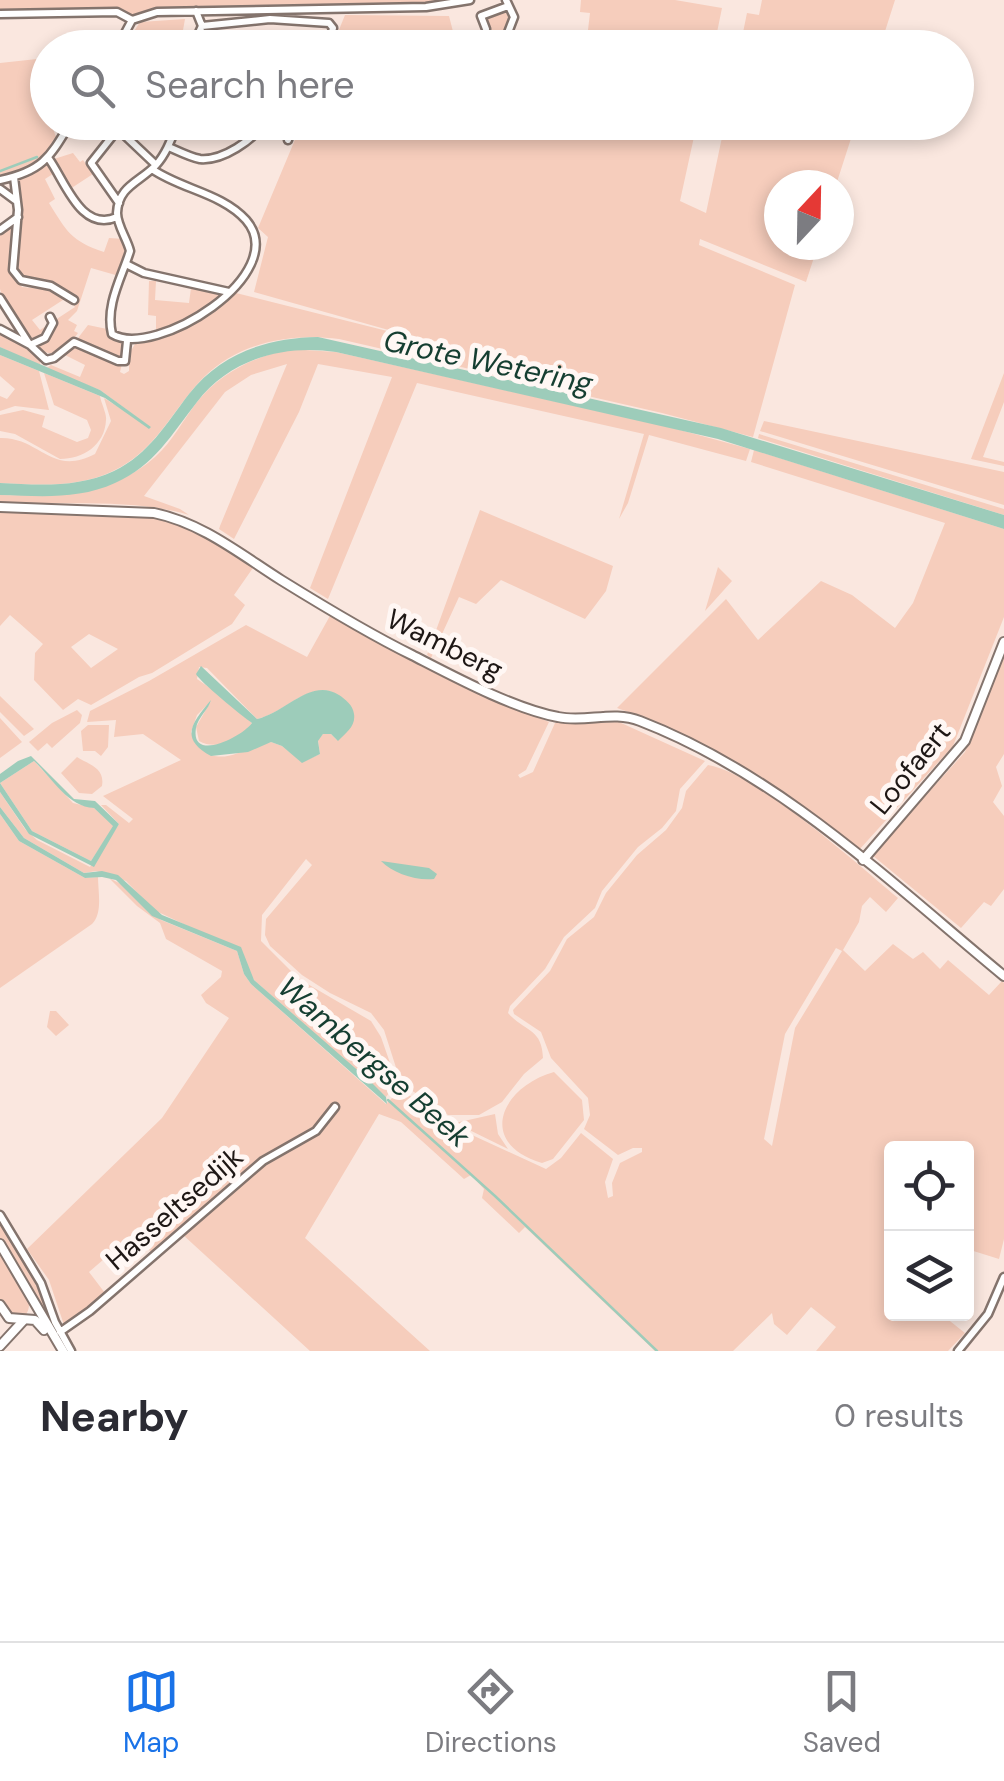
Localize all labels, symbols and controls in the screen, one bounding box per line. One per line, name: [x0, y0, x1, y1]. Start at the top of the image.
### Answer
search box: [30, 30, 974, 140]
icon: search: [65, 58, 120, 113]
text: Search here: [145, 60, 355, 110]
north arrow: [764, 170, 854, 260]
water label: Grote Wetering: [380, 320, 598, 403]
street label: Wamberg: [380, 600, 509, 688]
street label: Loofaert: [862, 714, 959, 822]
water label: Wambergse Beek: [270, 967, 479, 1156]
street label: Hasseltsedijk: [98, 1138, 251, 1278]
map controls: [884, 1141, 974, 1321]
button: locate: [884, 1141, 974, 1231]
button: layers: [884, 1231, 974, 1321]
text: Nearby: [40, 1389, 189, 1444]
text: 0 results: [834, 1395, 964, 1437]
tab: Map: [123, 1664, 179, 1761]
tab: Directions: [425, 1664, 557, 1761]
tab: Saved: [803, 1664, 881, 1761]

